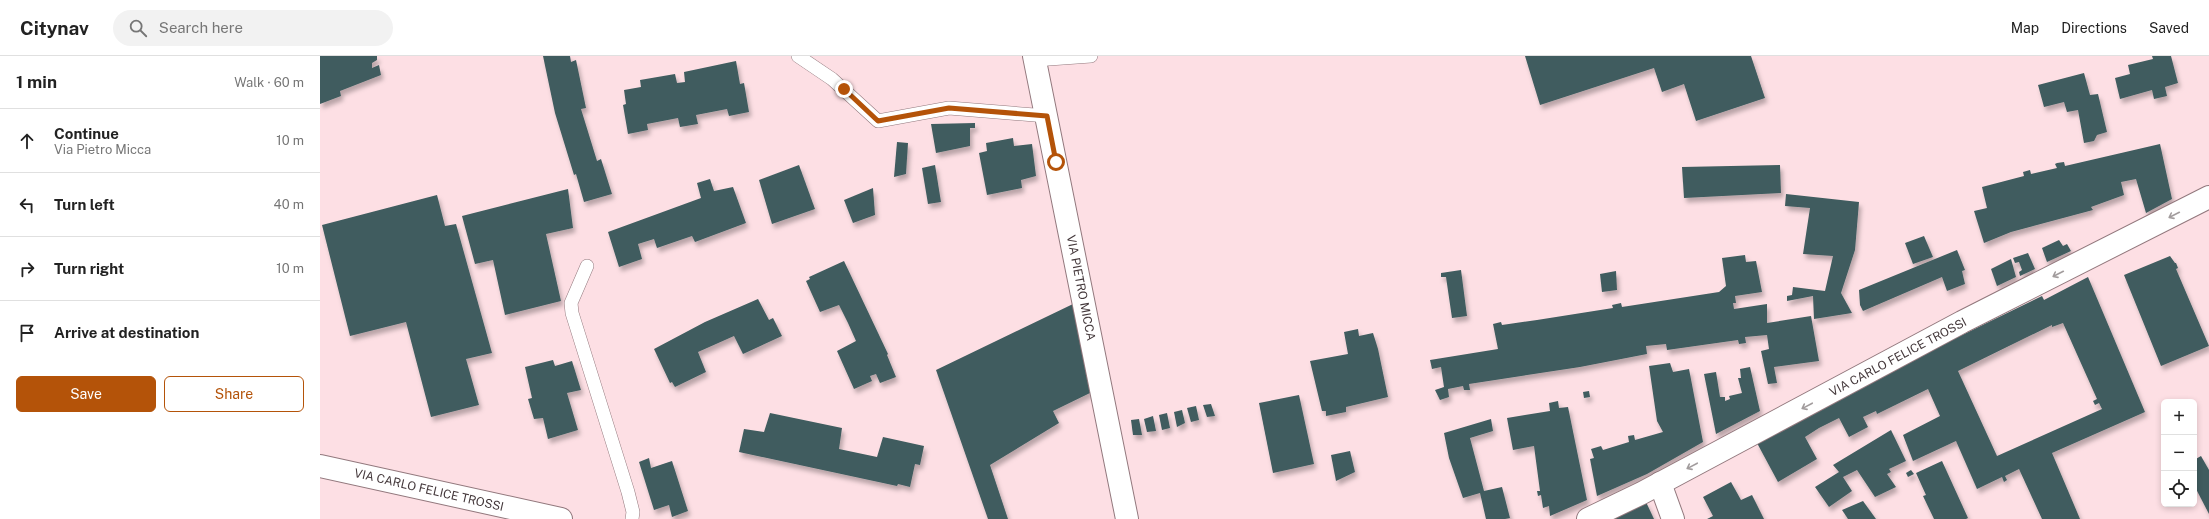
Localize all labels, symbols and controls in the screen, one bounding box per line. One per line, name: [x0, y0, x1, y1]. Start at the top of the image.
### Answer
search box: [113, 10, 393, 46]
text: Citynav: [20, 17, 89, 39]
icon: search: [127, 17, 149, 39]
text: Search here: [159, 19, 243, 36]
text: Map: [2011, 20, 2039, 36]
text: Directions: [2061, 20, 2127, 36]
text: Saved: [2149, 20, 2189, 36]
text: 1 min: [16, 72, 57, 92]
text: Walk · 60 m: [234, 75, 304, 90]
route end: [835, 80, 853, 98]
text: Continue: [54, 125, 119, 142]
icon: ahead: [16, 130, 38, 152]
text: 10 m: [276, 133, 304, 148]
text: Via Pietro Micca: [54, 142, 151, 157]
route start: [1047, 153, 1065, 171]
icon: left: [16, 194, 38, 216]
text: Turn left: [54, 196, 115, 213]
text: 40 m: [273, 197, 304, 212]
one-way arrow: [2168, 212, 2180, 219]
street label: VIA PIETRO MICCA: [1064, 234, 1098, 342]
icon: right: [16, 258, 38, 280]
text: Turn right: [54, 260, 124, 277]
text: 10 m: [276, 261, 304, 276]
one-way arrow: [2053, 271, 2065, 278]
street label: VIA CARLO FELICE TROSSI: [1827, 315, 1969, 399]
icon: arrive: [16, 322, 38, 344]
text: Arrive at destination: [54, 324, 199, 341]
button: Save: [16, 376, 156, 412]
button: Share: [164, 376, 304, 412]
map controls: [2161, 399, 2197, 507]
button: +: [2161, 399, 2197, 435]
one-way arrow: [1801, 402, 1813, 410]
button: −: [2161, 435, 2197, 471]
one-way arrow: [1686, 463, 1698, 471]
street label: VIA CARLO FELICE TROSSI: [353, 466, 505, 514]
button: locate: [2161, 471, 2197, 507]

